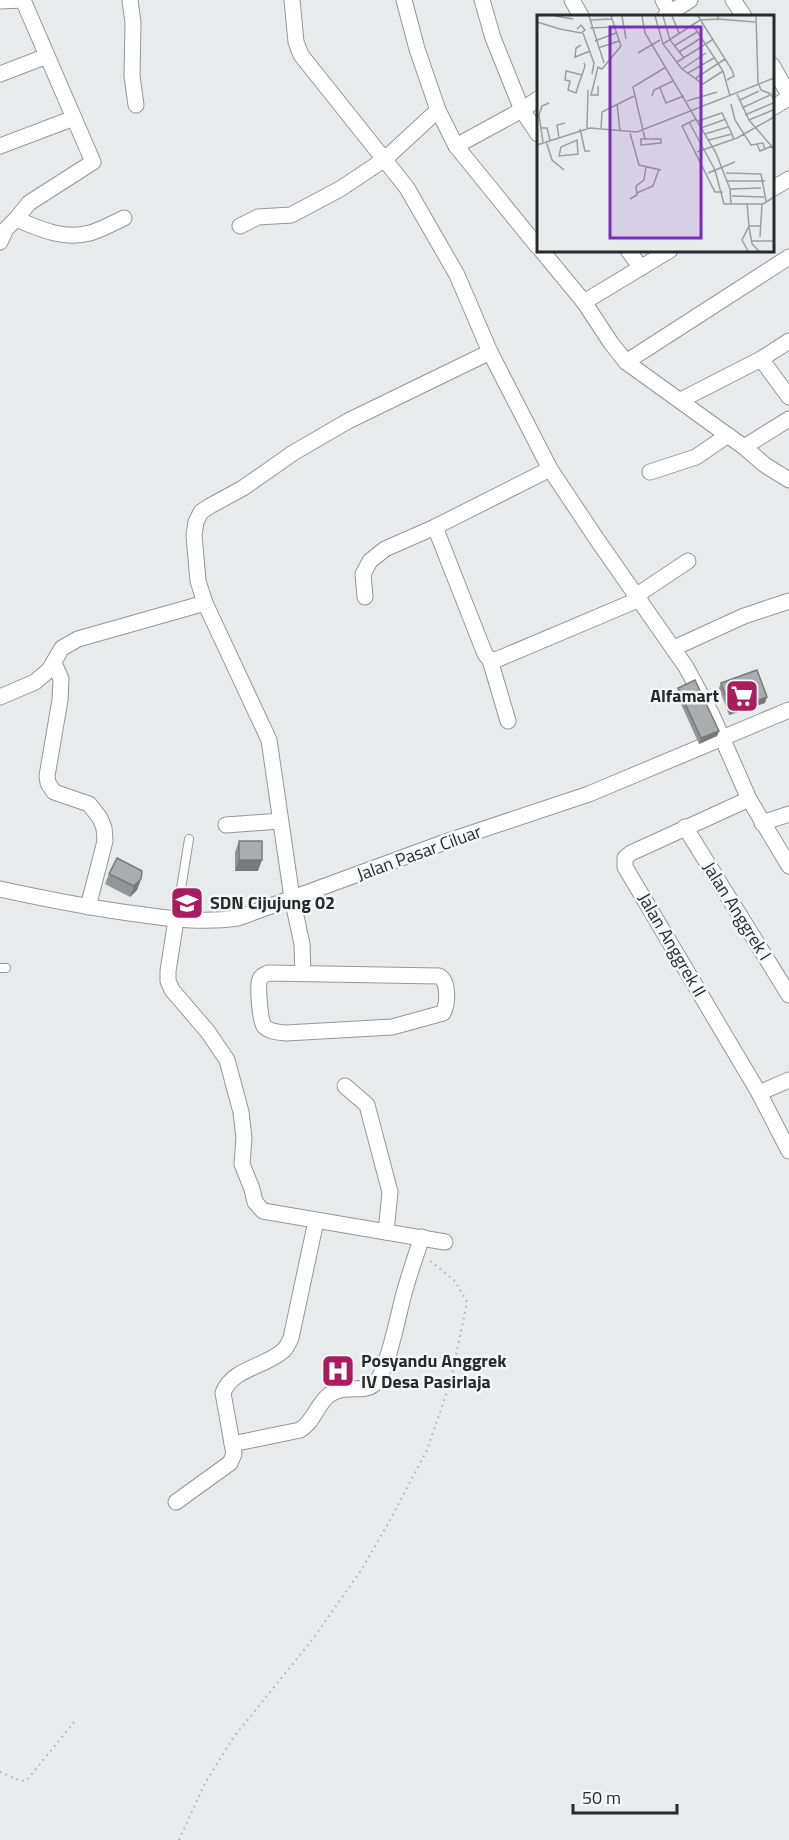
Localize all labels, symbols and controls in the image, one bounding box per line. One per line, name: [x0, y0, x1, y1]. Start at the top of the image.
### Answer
inset map: [537, 15, 774, 252]
supermarket icon: Alfamart: [724, 678, 760, 714]
place label: Alfamart: [650, 682, 719, 709]
street label: Jalan Pasar Ciluar: [353, 817, 485, 888]
street label: Jalan Anggrek I: [696, 856, 779, 965]
school or university icon: SDN Cijujung 02: [169, 885, 205, 921]
street label: Jalan Anggrek II: [632, 888, 713, 1002]
place label: SDN Cijujung 02: [210, 889, 335, 916]
place label: Posyandu Anggrek IV Desa Pasirlaja: [361, 1347, 507, 1395]
hospital icon: Posyandu Anggrek IV Desa Pasirlaja: [320, 1353, 356, 1389]
scale bar: [573, 1777, 676, 1815]
text: 50 m: [582, 1784, 621, 1811]

